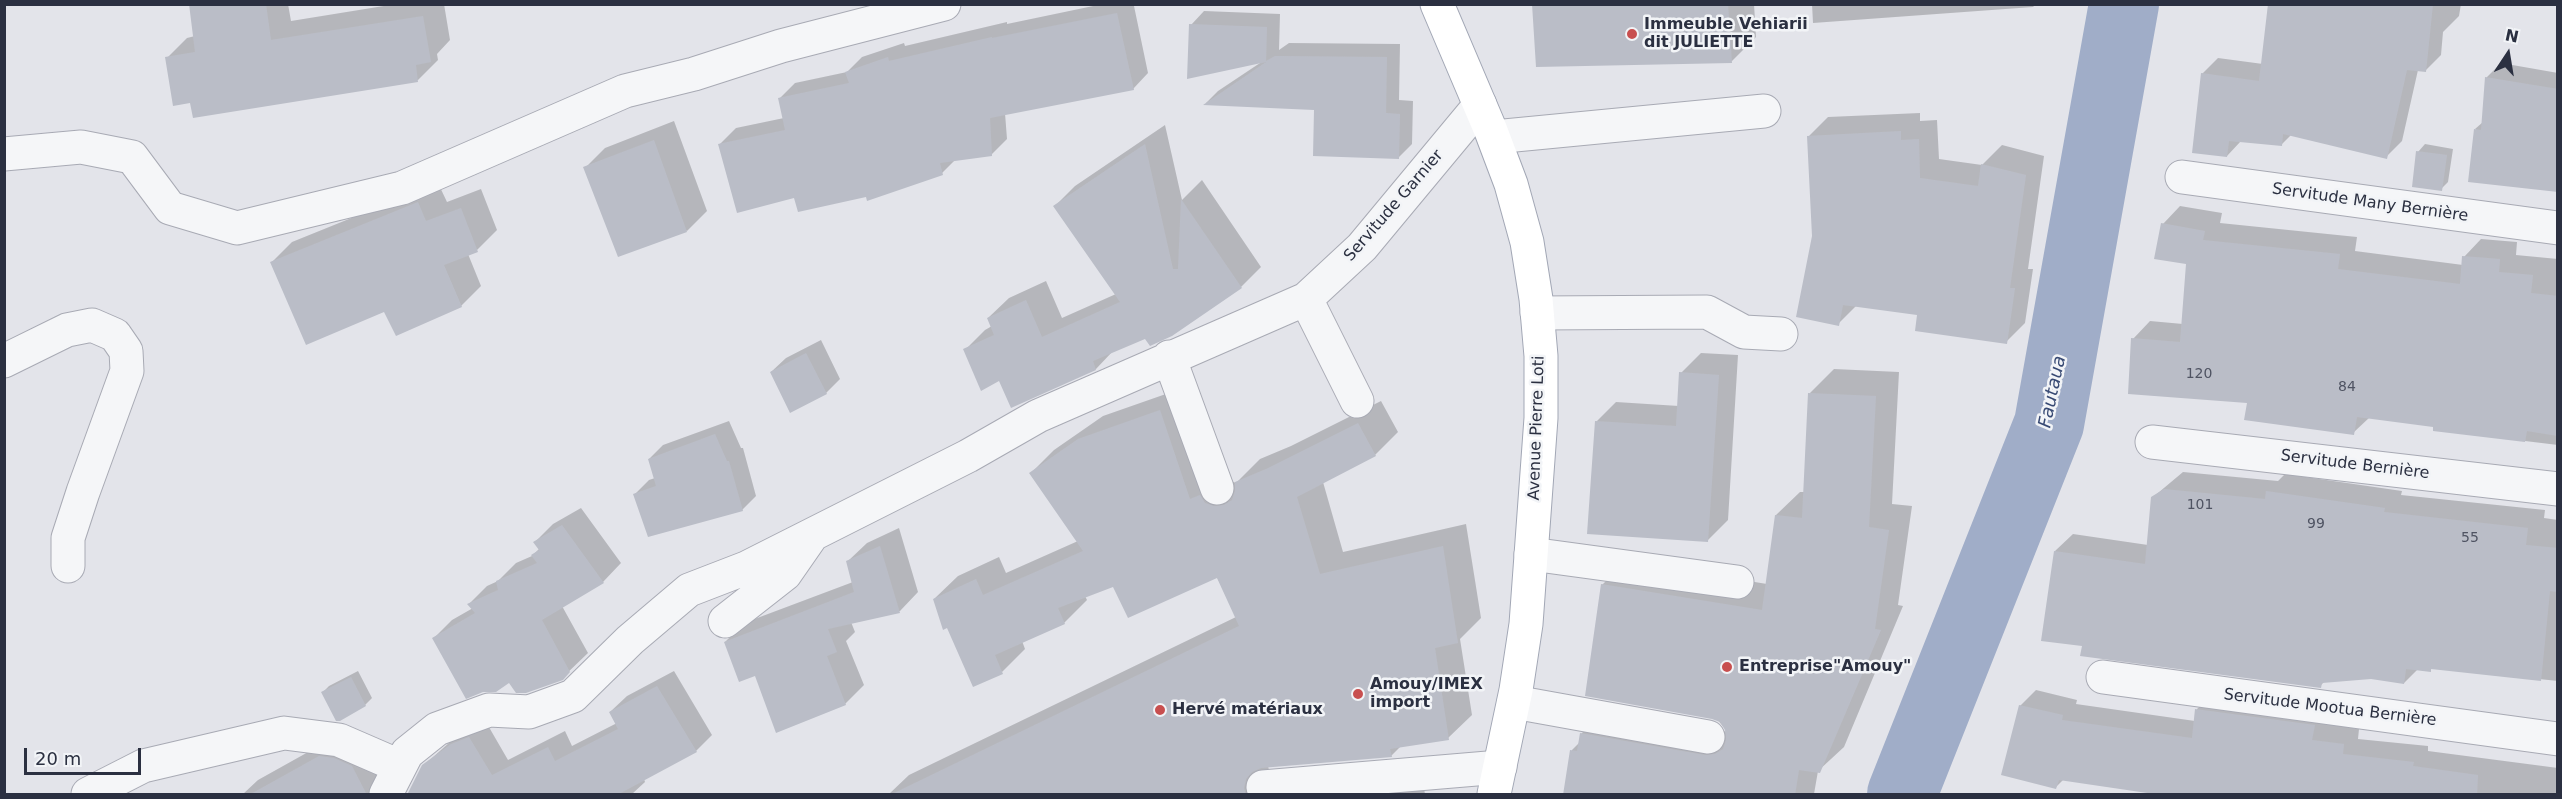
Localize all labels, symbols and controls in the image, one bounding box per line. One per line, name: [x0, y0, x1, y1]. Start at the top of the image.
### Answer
place label: Immeuble Vehiarii dit JULIETTE: [1644, 15, 1808, 53]
north arrow: [2478, 24, 2538, 84]
text: N: [2503, 25, 2520, 47]
marker: Immeuble Vehiarii dit JULIETTE: [1625, 27, 1639, 41]
street label: Servitude Garnier: [1340, 146, 1448, 266]
street label: Servitude Many Bernière: [2271, 180, 2469, 226]
water label: Fautaua: [2035, 354, 2071, 430]
street label: Avenue Pierre Loti: [1525, 355, 1549, 501]
house number: 120: [2186, 366, 2212, 382]
house number: 84: [2338, 379, 2356, 395]
street label: Servitude Bernière: [2280, 446, 2430, 484]
house number: 101: [2187, 497, 2213, 513]
house number: 99: [2307, 516, 2325, 532]
house number: 55: [2461, 530, 2479, 546]
place label: Entreprise"Amouy": [1739, 657, 1911, 677]
marker: Entreprise"Amouy": [1720, 660, 1734, 674]
place label: Amouy/IMEX import: [1370, 675, 1483, 713]
street label: Servitude Mootua Bernière: [2222, 685, 2438, 731]
marker: Amouy/IMEX import: [1351, 687, 1365, 701]
place label: Hervé matériaux: [1172, 700, 1323, 720]
marker: Hervé matériaux: [1153, 703, 1167, 717]
scale bar: [27, 736, 144, 774]
text: 20 m: [35, 748, 81, 769]

